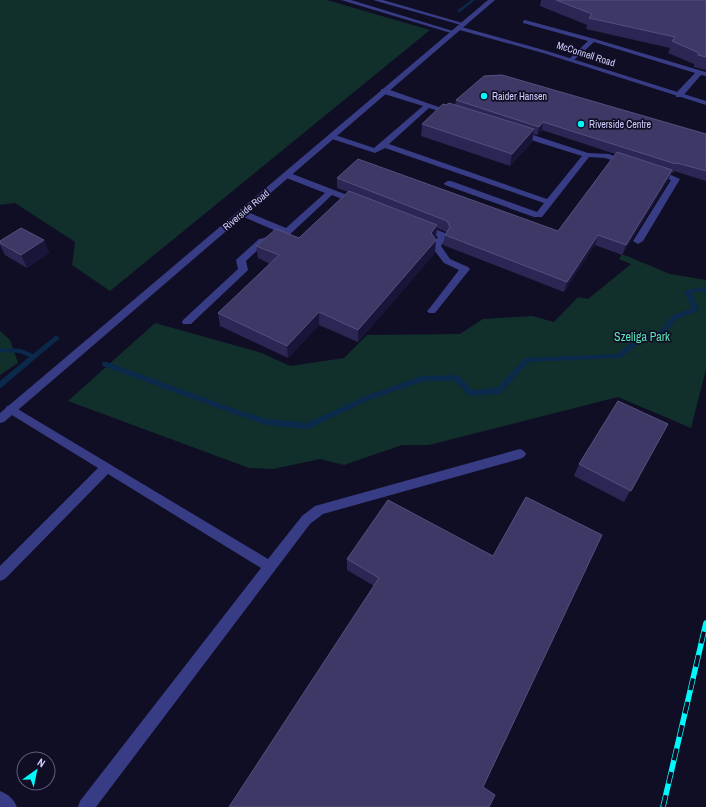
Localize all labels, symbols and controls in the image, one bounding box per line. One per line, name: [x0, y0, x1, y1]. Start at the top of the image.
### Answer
street label: McConnell Road: [555, 38, 617, 70]
place label: Raider Hansen: [492, 90, 547, 103]
marker: Raider Hansen: [479, 91, 489, 101]
place label: Riverside Centre: [589, 118, 651, 131]
marker: Riverside Centre: [576, 119, 586, 129]
street label: Riverside Road: [220, 187, 272, 233]
park label: Szeliga Park: [614, 329, 670, 345]
north arrow: [16, 751, 56, 791]
text: N: [35, 755, 48, 770]

